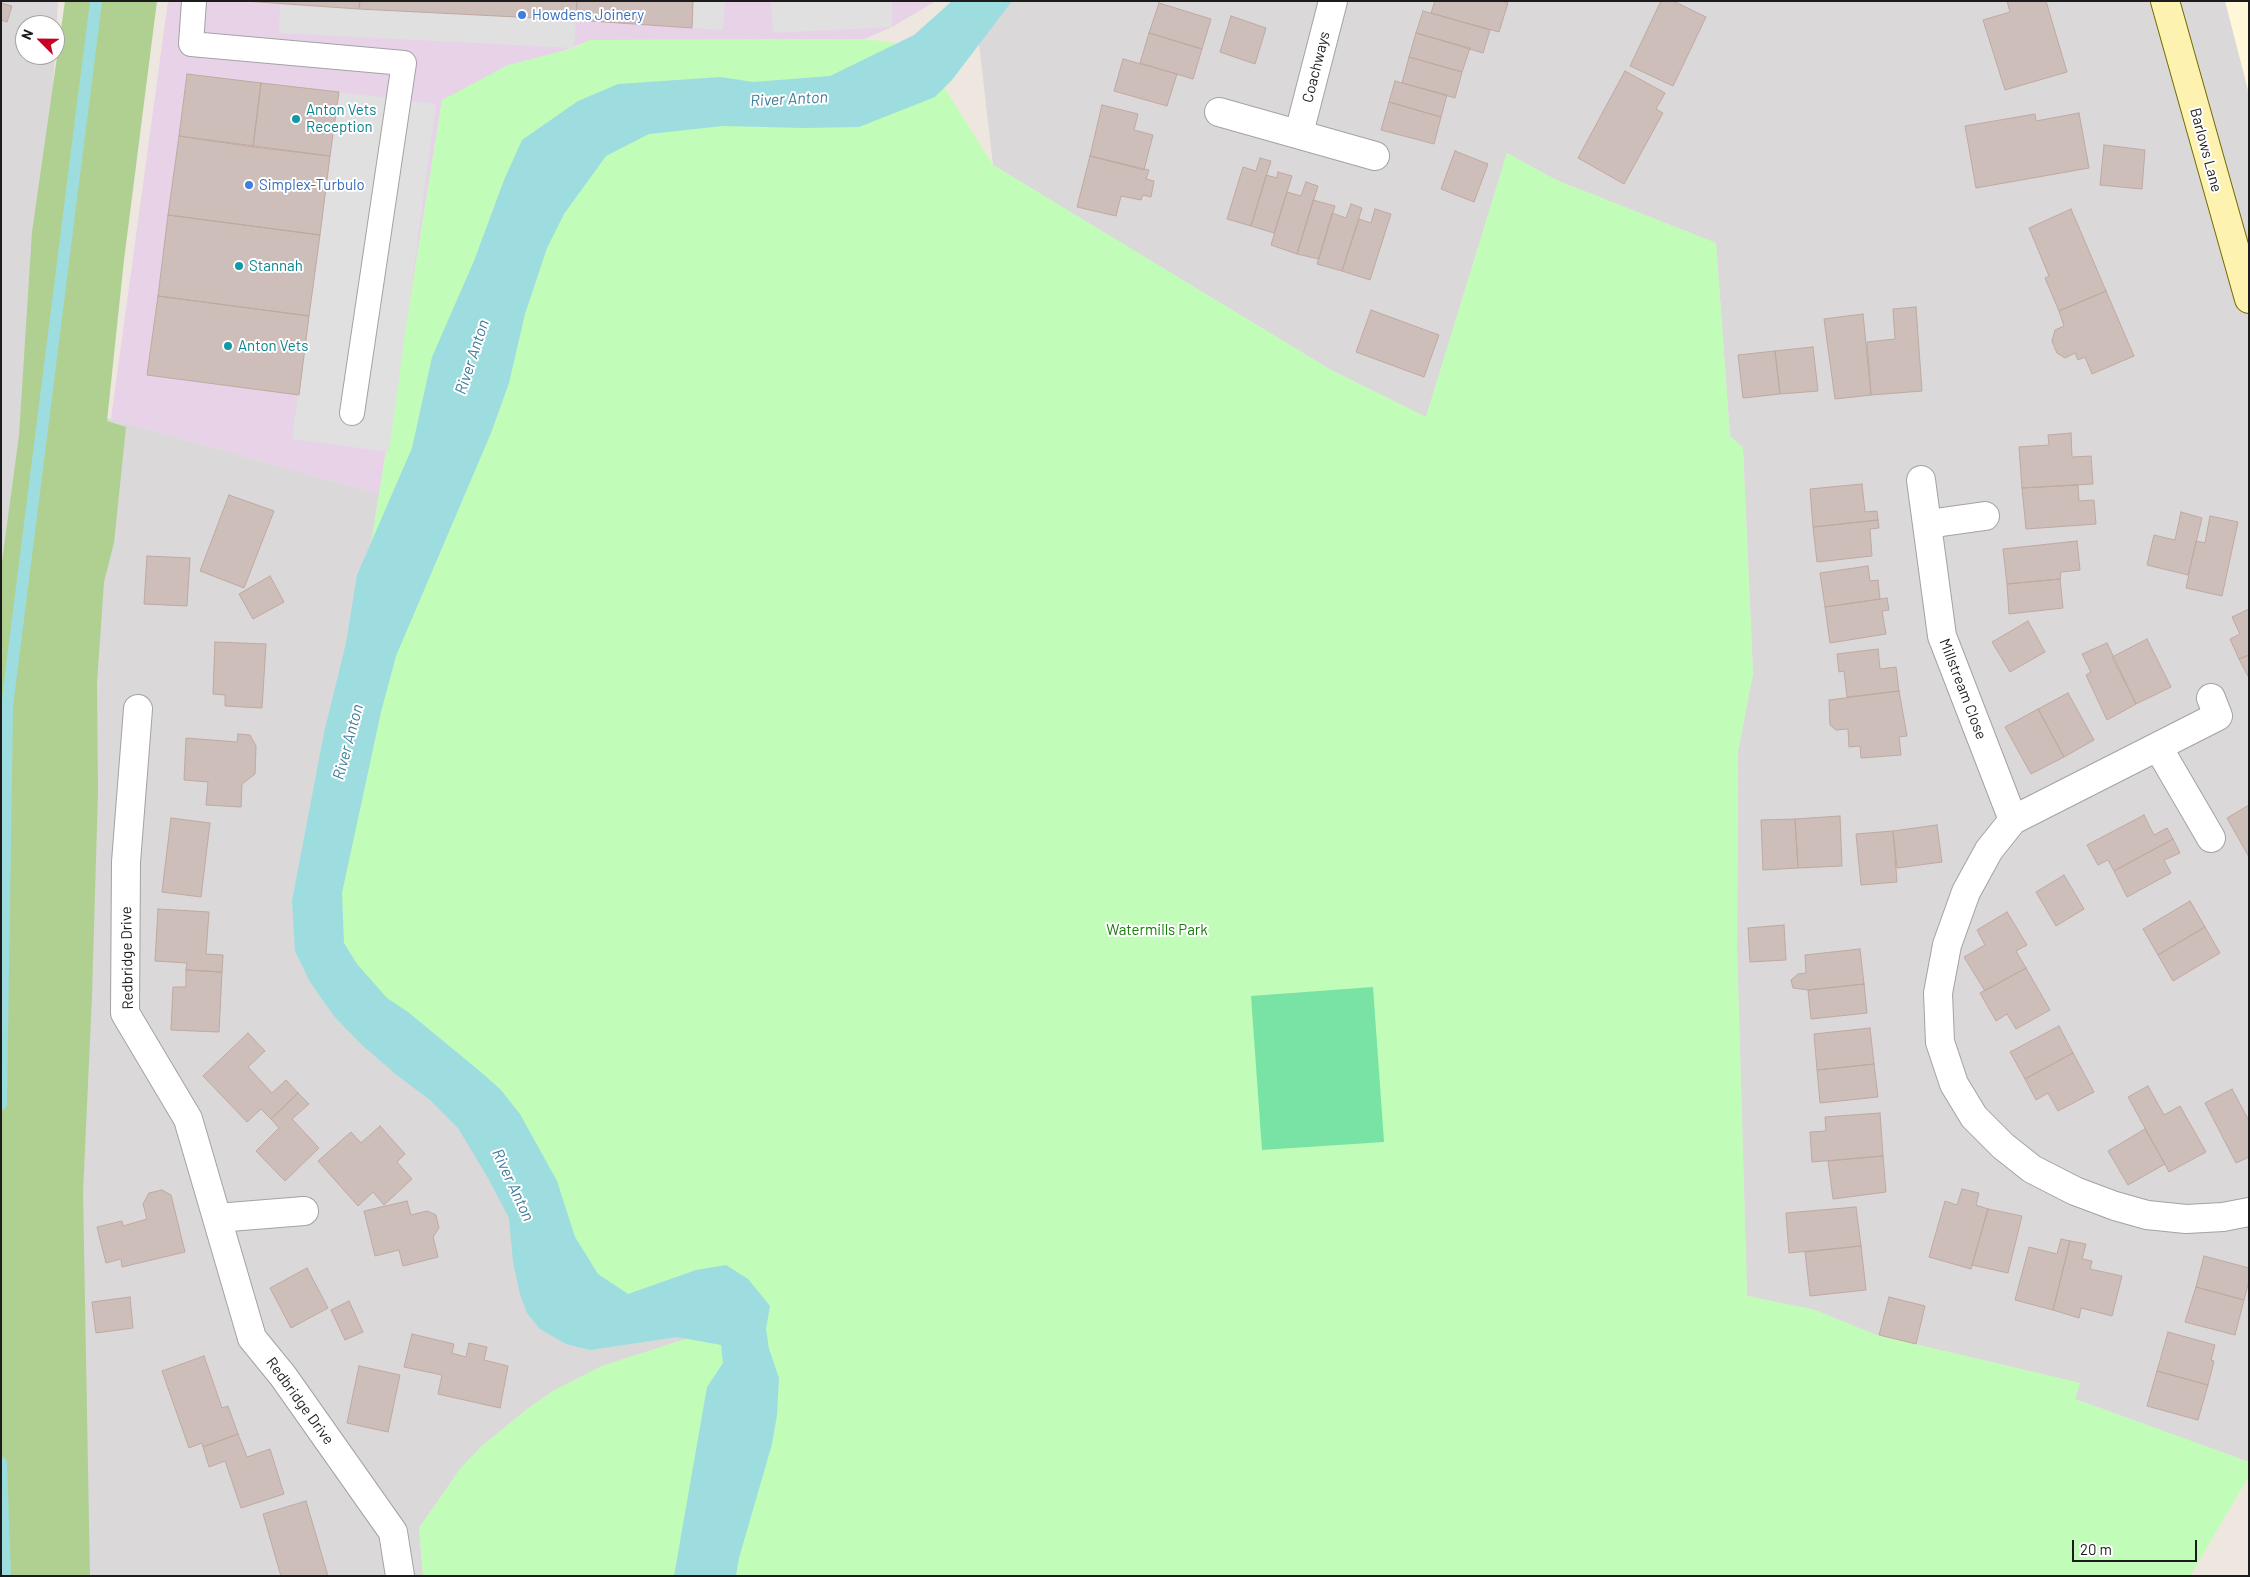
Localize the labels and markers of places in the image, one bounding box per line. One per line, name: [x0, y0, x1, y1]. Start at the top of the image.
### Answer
place label: Howdens Joinery: [532, 6, 644, 24]
marker: Howdens Joinery: [516, 9, 528, 21]
place label: Anton Vets Reception: [306, 101, 376, 136]
marker: Anton Vets Reception: [290, 113, 302, 125]
place label: Simplex-Turbulo: [259, 176, 365, 194]
marker: Simplex-Turbulo: [243, 179, 255, 191]
place label: Stannah: [249, 257, 303, 275]
marker: Stannah: [233, 260, 245, 272]
place label: Anton Vets: [238, 337, 308, 355]
marker: Anton Vets: [222, 340, 234, 352]

